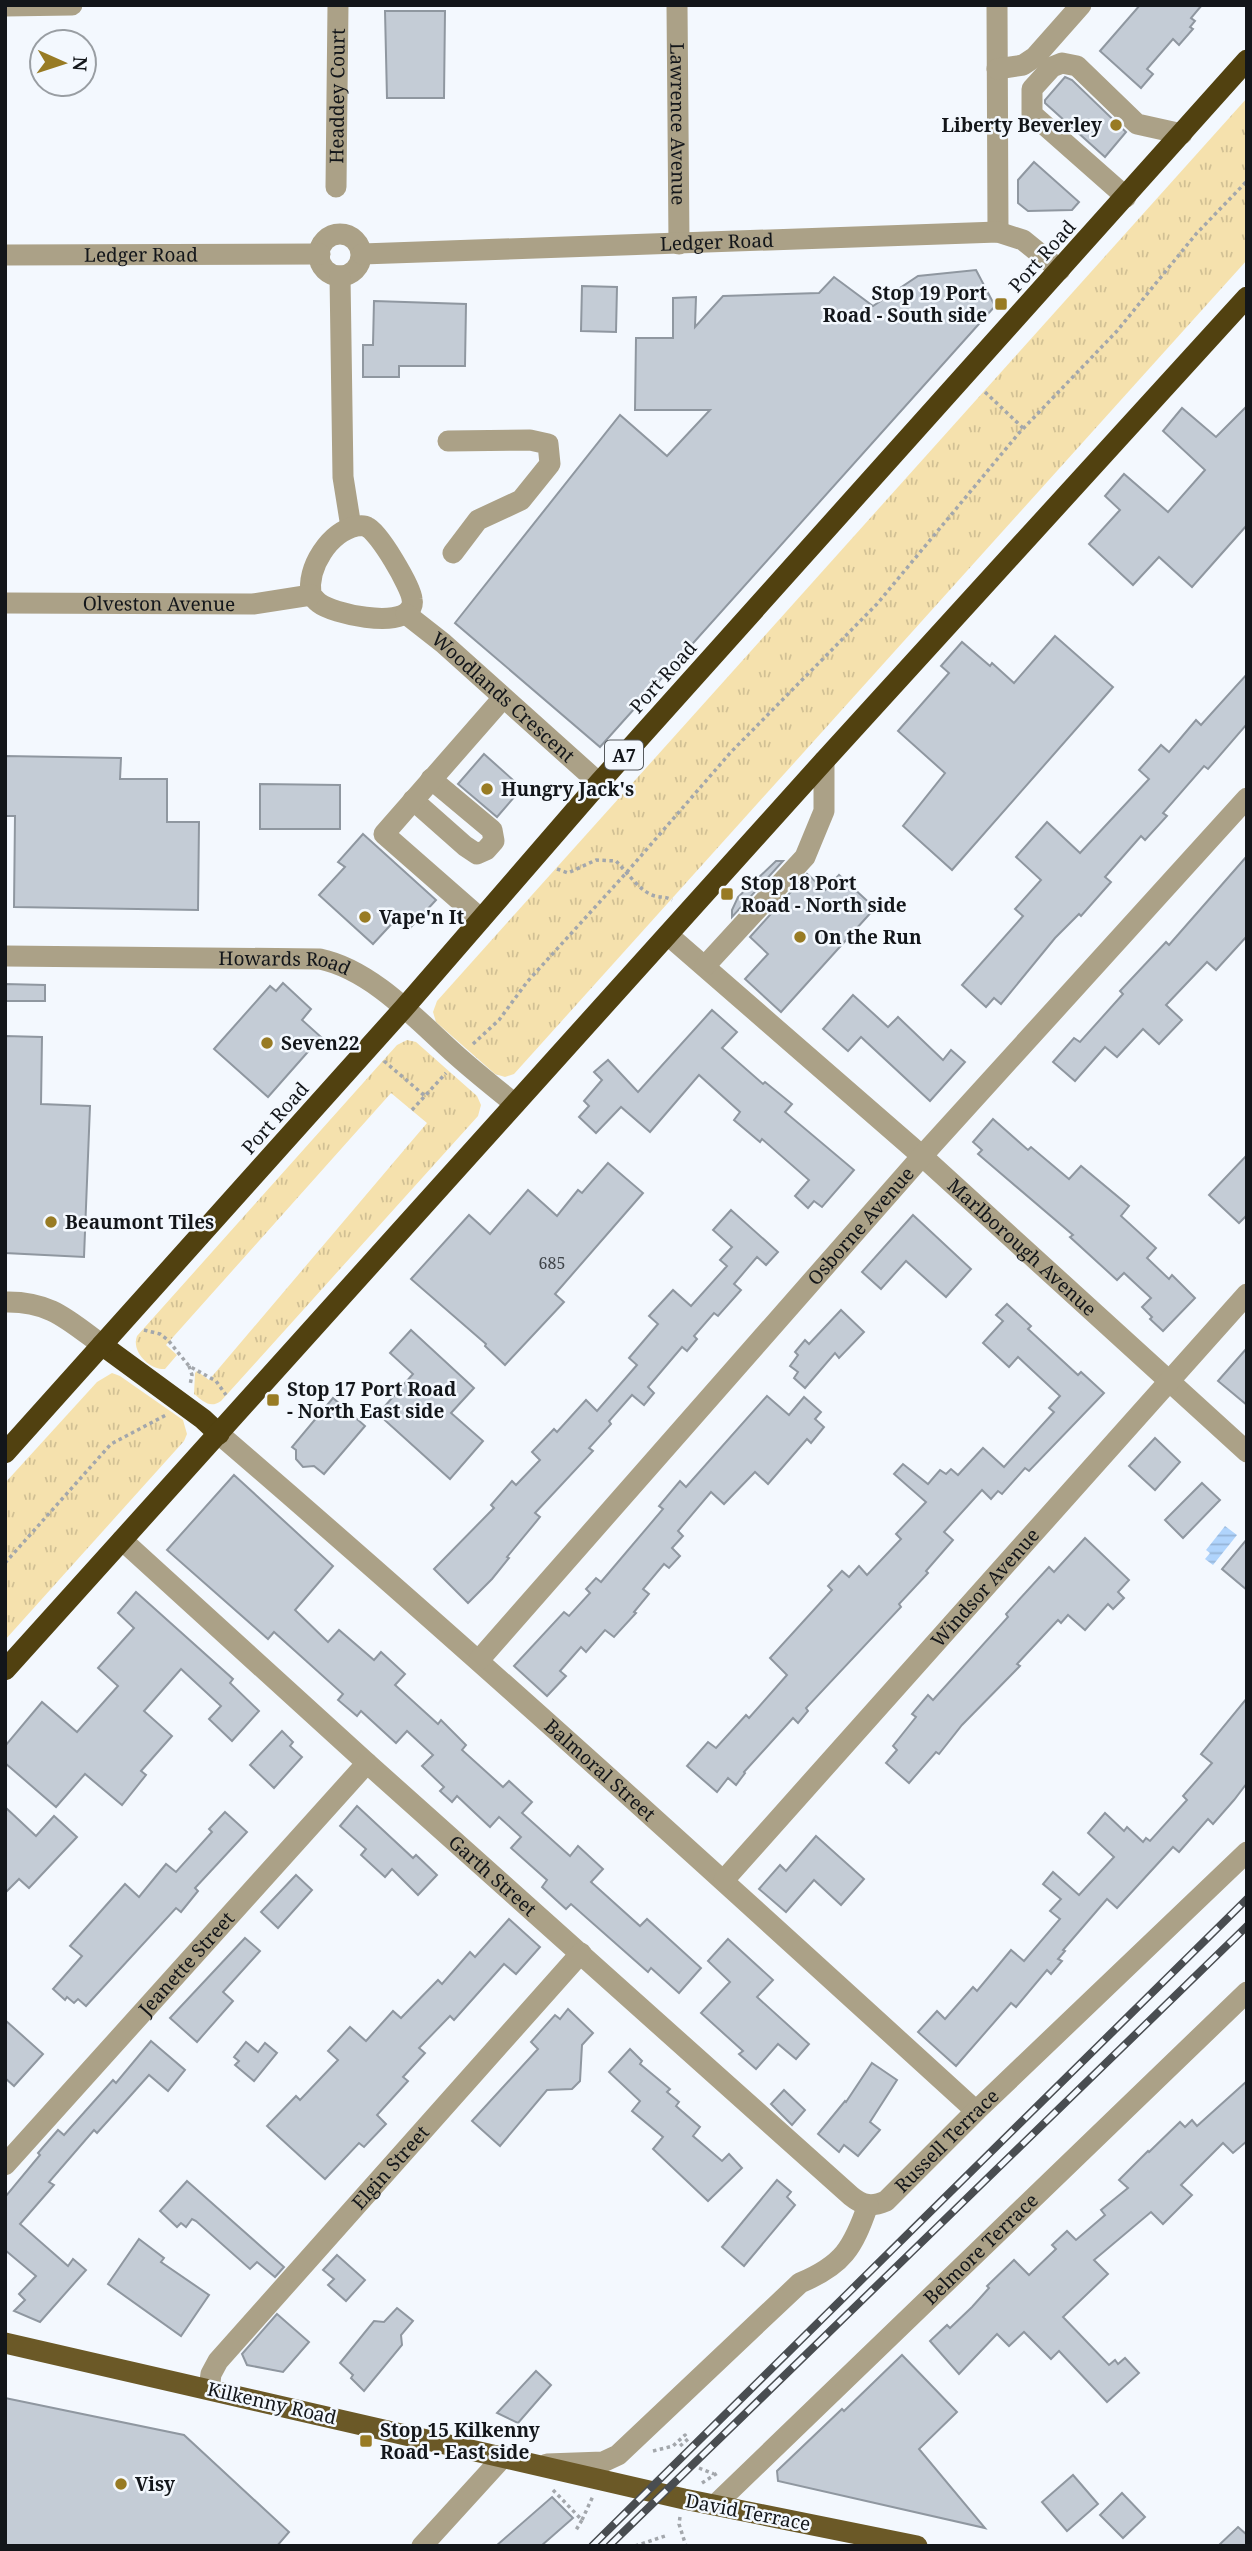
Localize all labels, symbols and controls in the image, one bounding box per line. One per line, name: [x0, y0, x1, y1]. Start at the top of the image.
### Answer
north arrow: [28, 28, 98, 98]
street label: Headdey Court: [323, 28, 351, 164]
street label: Lawrence Avenue: [664, 42, 692, 205]
text: N: [67, 56, 93, 72]
place label: Liberty Beverley: [942, 112, 1102, 138]
marker: Liberty Beverley: [1108, 117, 1124, 133]
street label: Port Road: [1003, 214, 1082, 298]
street label: Ledger Road: [659, 227, 774, 257]
street label: Ledger Road: [84, 241, 198, 268]
place label: Stop 19 Port Road - South side: [823, 280, 987, 328]
marker: Stop 19 Port Road - South side: [993, 296, 1009, 312]
street label: Olveston Avenue: [83, 590, 235, 617]
street label: Woodlands Crescent: [426, 626, 581, 769]
street label: Port Road: [624, 635, 703, 719]
road number: A7: [605, 740, 643, 770]
place label: Hungry Jack's: [501, 776, 634, 802]
marker: Hungry Jack's: [479, 781, 495, 797]
place label: Stop 18 Port Road - North side: [741, 870, 907, 918]
marker: Stop 18 Port Road - North side: [719, 886, 735, 902]
place label: Vape'n It: [379, 904, 464, 930]
marker: Vape'n It: [357, 909, 373, 925]
place label: On the Run: [814, 924, 922, 950]
marker: On the Run: [792, 929, 808, 945]
street label: Howards Road: [218, 945, 355, 981]
place label: Seven22: [281, 1030, 359, 1056]
marker: Seven22: [259, 1035, 275, 1051]
street label: Port Road: [236, 1076, 315, 1160]
street label: Osborne Avenue: [801, 1161, 920, 1291]
street label: Marlborough Avenue: [942, 1172, 1102, 1322]
place label: Beaumont Tiles: [65, 1209, 214, 1235]
marker: Beaumont Tiles: [43, 1214, 59, 1230]
house number: 685: [539, 1252, 565, 1274]
place label: Stop 17 Port Road - North East side: [287, 1376, 457, 1424]
marker: Stop 17 Port Road - North East side: [265, 1392, 281, 1408]
street label: Windsor Avenue: [925, 1522, 1045, 1653]
street label: Balmoral Street: [539, 1713, 661, 1827]
street label: Garth Street: [443, 1829, 543, 1922]
street label: Jeanette Street: [132, 1906, 240, 2022]
street label: Russell Terrace: [889, 2083, 1004, 2198]
street label: Elgin Street: [346, 2120, 435, 2215]
street label: Belmore Terrace: [918, 2187, 1044, 2310]
street label: Kilkenny Road: [205, 2376, 339, 2431]
place label: Stop 15 Kilkenny Road - East side: [380, 2417, 540, 2465]
marker: Stop 15 Kilkenny Road - East side: [358, 2433, 374, 2449]
place label: Visy: [135, 2471, 175, 2497]
marker: Visy: [113, 2476, 129, 2492]
street label: David Terrace: [683, 2487, 813, 2537]

